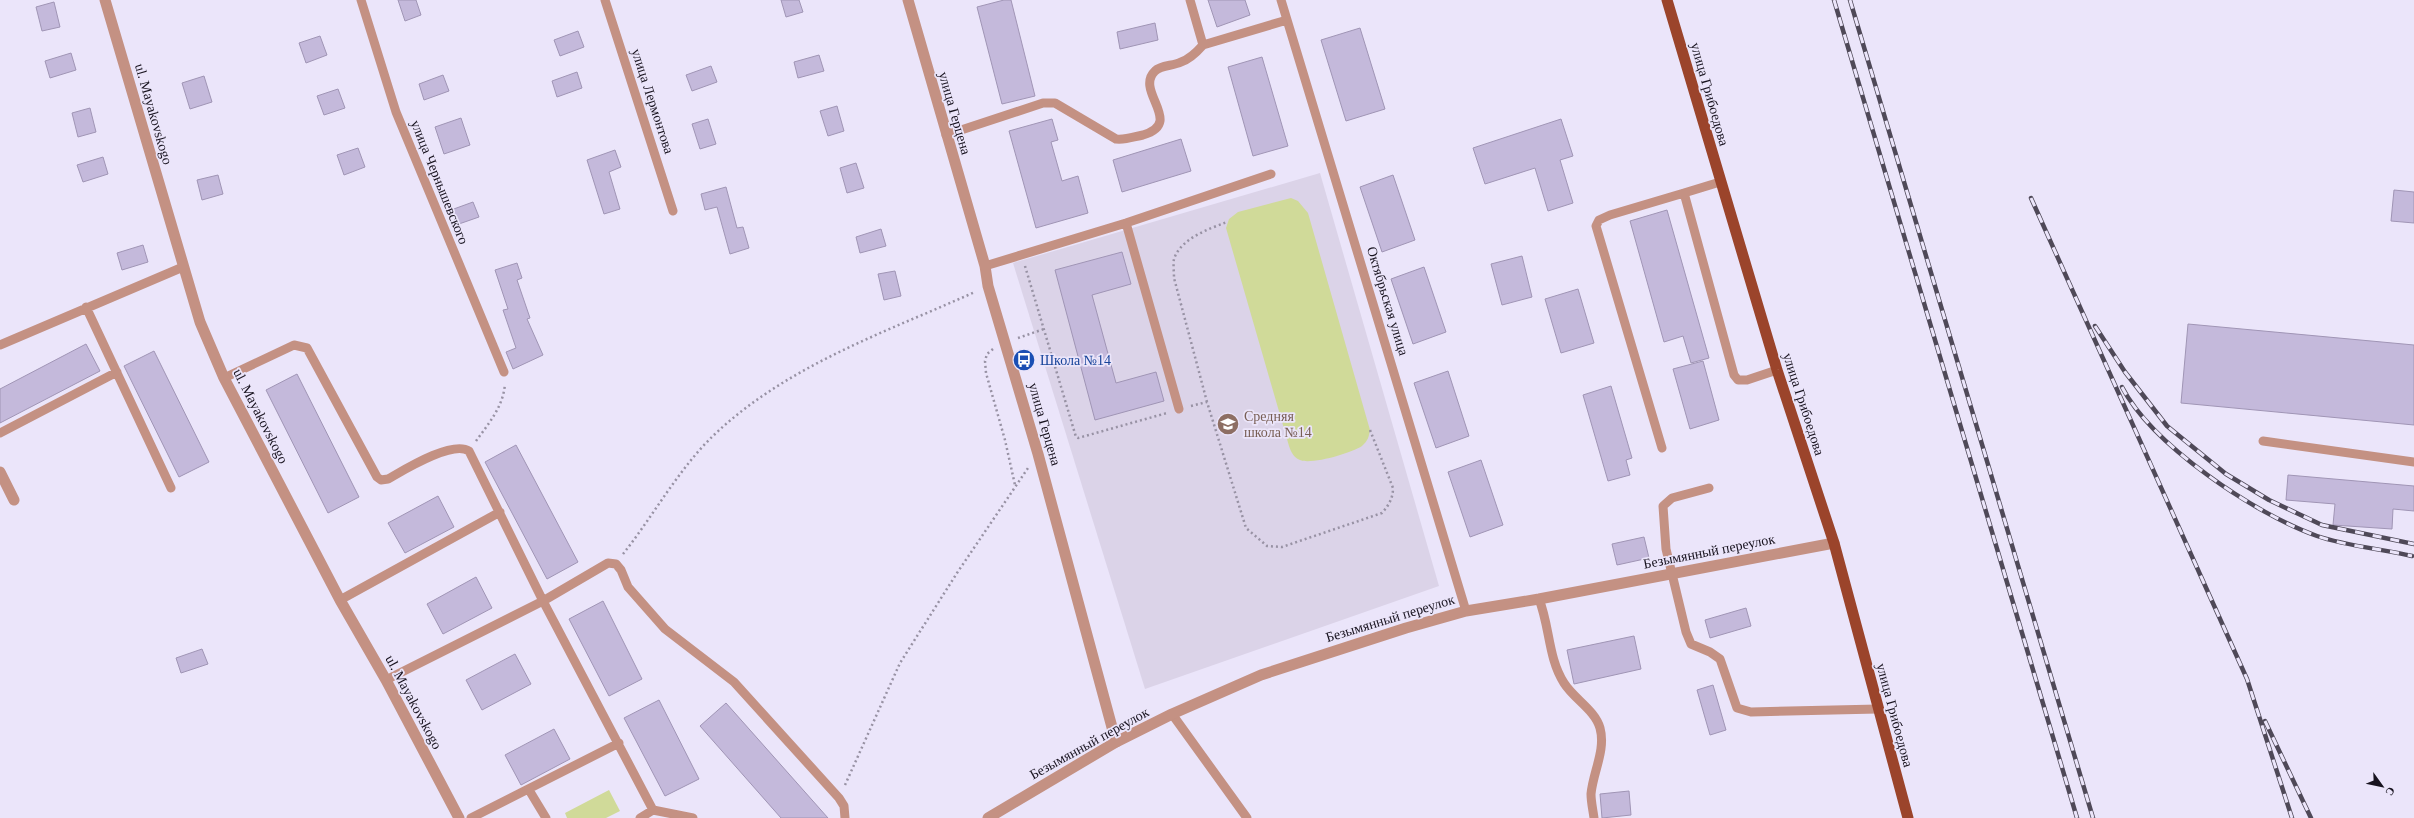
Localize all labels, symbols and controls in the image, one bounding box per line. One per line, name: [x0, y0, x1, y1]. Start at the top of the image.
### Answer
street label: улица Грибоедова: [1688, 41, 1732, 148]
street label: улица Лермонтова: [628, 47, 677, 156]
street label: ul. Mayakovskogo: [132, 62, 175, 166]
street label: улица Герцена: [935, 70, 974, 157]
street label: улица Чернышевского: [408, 118, 471, 246]
street label: Октябрьская улица: [1364, 245, 1411, 358]
bus stop icon: Школа №14: [1011, 347, 1037, 373]
street label: улица Грибоедова: [1780, 351, 1827, 458]
place label: Школа №14: [1040, 353, 1111, 368]
street label: ul. Mayakovskogo: [230, 366, 291, 466]
street label: улица Герцена: [1025, 381, 1064, 468]
place label: Средняя школа №14: [1244, 409, 1312, 440]
school or university icon: Средняя школа №14: [1215, 411, 1241, 437]
street label: Безымянный переулок: [1642, 531, 1776, 572]
street label: Безымянный переулок: [1324, 592, 1456, 645]
street label: ul. Mayakovskogo: [382, 653, 445, 752]
street label: улица Грибоедова: [1873, 662, 1916, 769]
street label: Безымянный переулок: [1027, 704, 1152, 782]
north arrow: [2362, 766, 2402, 806]
text: С: [2383, 785, 2398, 798]

